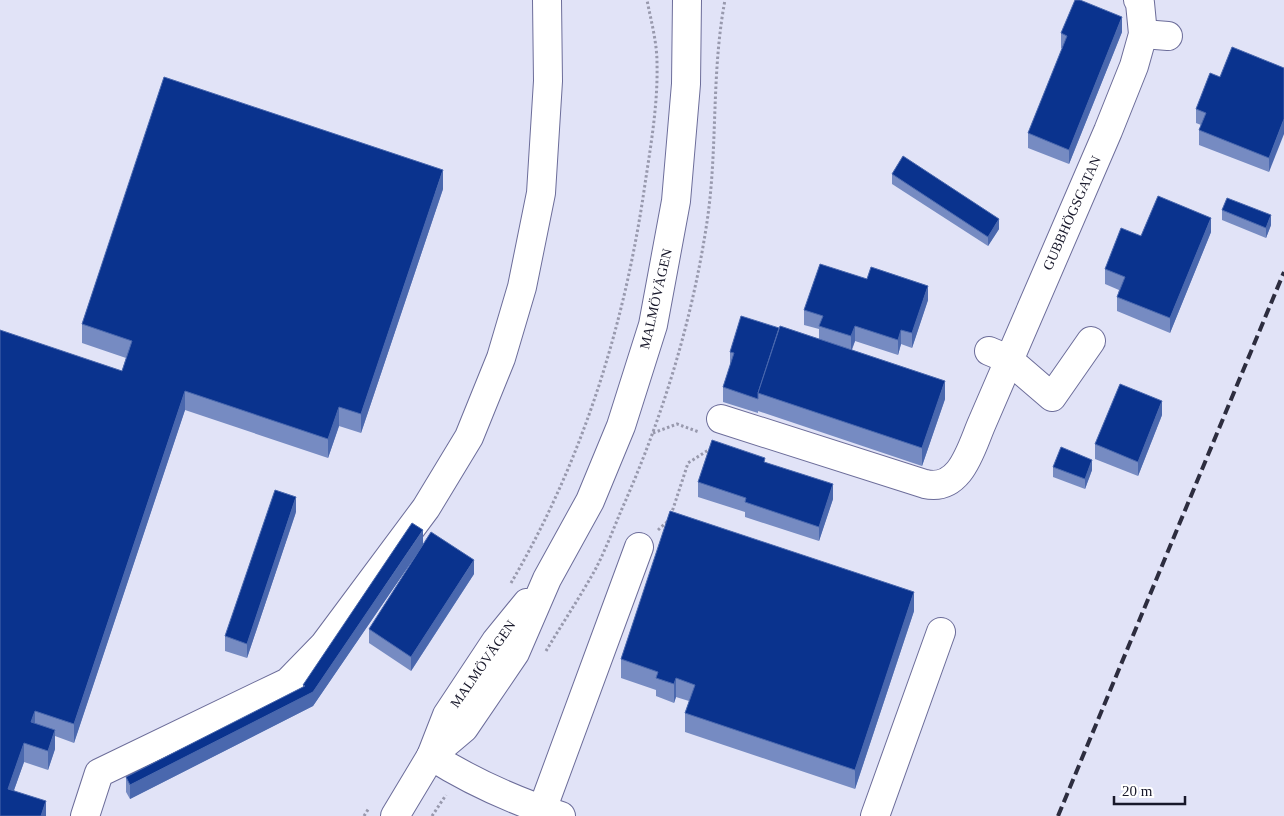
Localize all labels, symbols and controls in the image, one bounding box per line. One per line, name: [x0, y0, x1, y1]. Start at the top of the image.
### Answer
street label: GUBBHÖGSGATAN: [1039, 153, 1104, 272]
street label: MALMÖVÄGEN: [636, 247, 675, 351]
street label: MALMÖVÄGEN: [447, 617, 519, 710]
scale bar: [1114, 774, 1185, 806]
text: 20 m: [1122, 783, 1153, 799]

